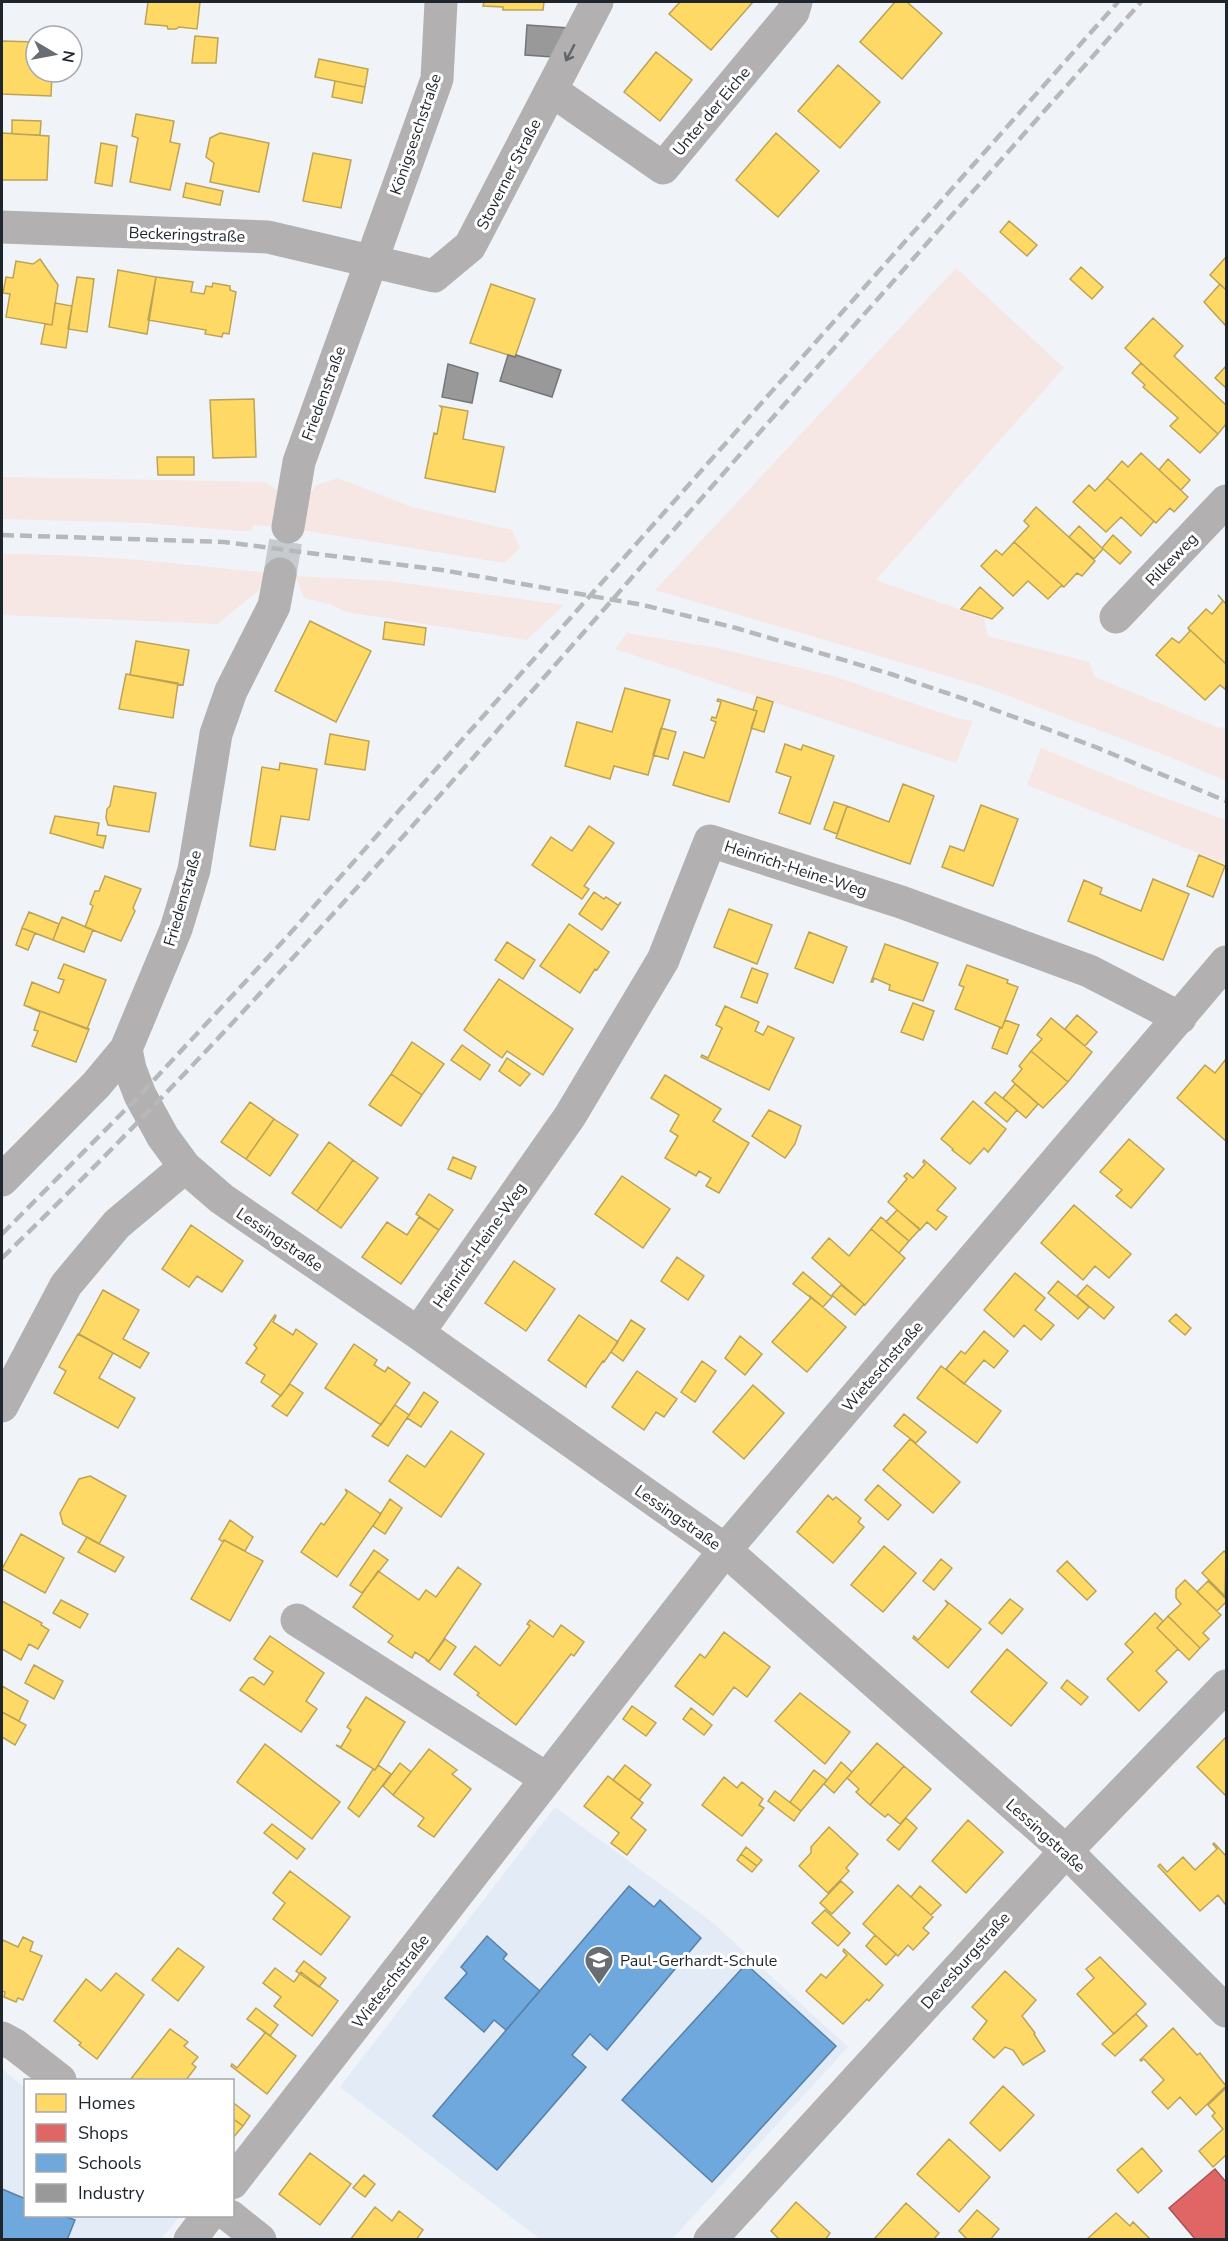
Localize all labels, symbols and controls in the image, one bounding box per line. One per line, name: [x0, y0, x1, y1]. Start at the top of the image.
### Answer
north arrow: [24, 24, 84, 84]
one-way arrow: [564, 44, 576, 62]
text: N: [56, 49, 80, 64]
street label: Unter der Eiche: [668, 62, 756, 161]
street label: Königseschstraße: [385, 71, 447, 198]
street label: Stoverner Straße: [471, 115, 546, 234]
street label: Beckeringstraße: [128, 222, 246, 248]
street label: Friedenstraße: [297, 343, 351, 444]
street label: Rilkeweg: [1141, 528, 1203, 591]
street label: Heinrich-Heine-Weg: [721, 835, 870, 902]
street label: Friedenstraße: [159, 848, 207, 949]
street label: Heinrich-Heine-Weg: [428, 1178, 532, 1313]
street label: Lessingstraße: [232, 1203, 327, 1277]
street label: Wieteschstraße: [837, 1317, 928, 1417]
street label: Lessingstraße: [630, 1480, 725, 1556]
street label: Lessingstraße: [1001, 1794, 1090, 1878]
street label: Devesburgstraße: [916, 1907, 1015, 2014]
street label: Wieteschstraße: [347, 1930, 434, 2033]
school or university icon: Paul-Gerhardt-Schule: [583, 1944, 615, 1986]
place label: Paul-Gerhardt-Schule: [620, 1950, 777, 1972]
legend: [24, 2079, 234, 2217]
text: Homes: [78, 2091, 135, 2115]
text: Shops: [78, 2121, 128, 2145]
text: Schools: [78, 2151, 142, 2175]
text: Industry: [78, 2181, 145, 2205]

